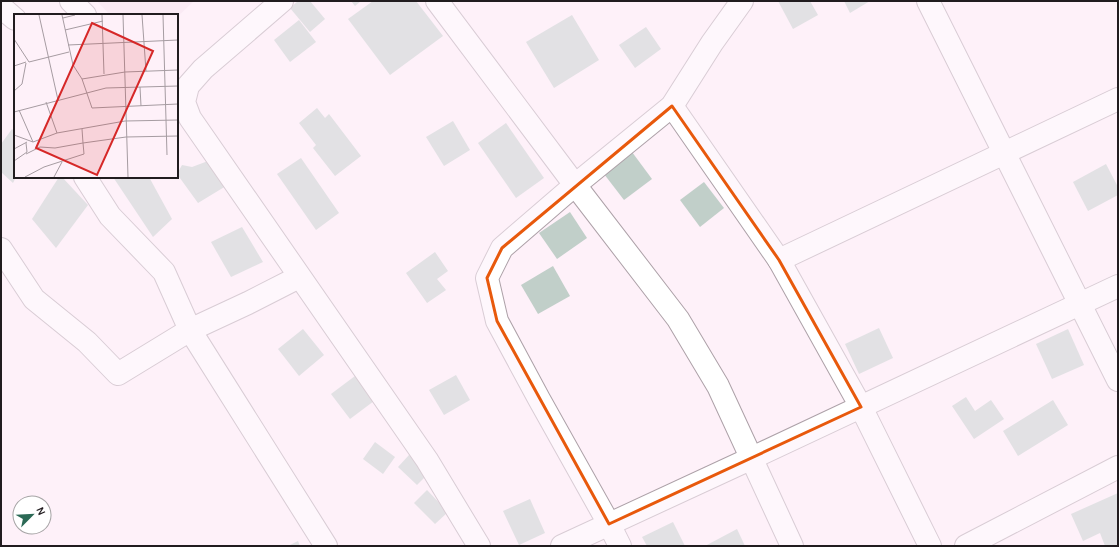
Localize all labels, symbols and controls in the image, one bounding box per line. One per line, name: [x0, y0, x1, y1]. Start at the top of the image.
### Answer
inset map: [14, 14, 178, 178]
north arrow: [12, 495, 52, 535]
text: N: [33, 505, 48, 517]

